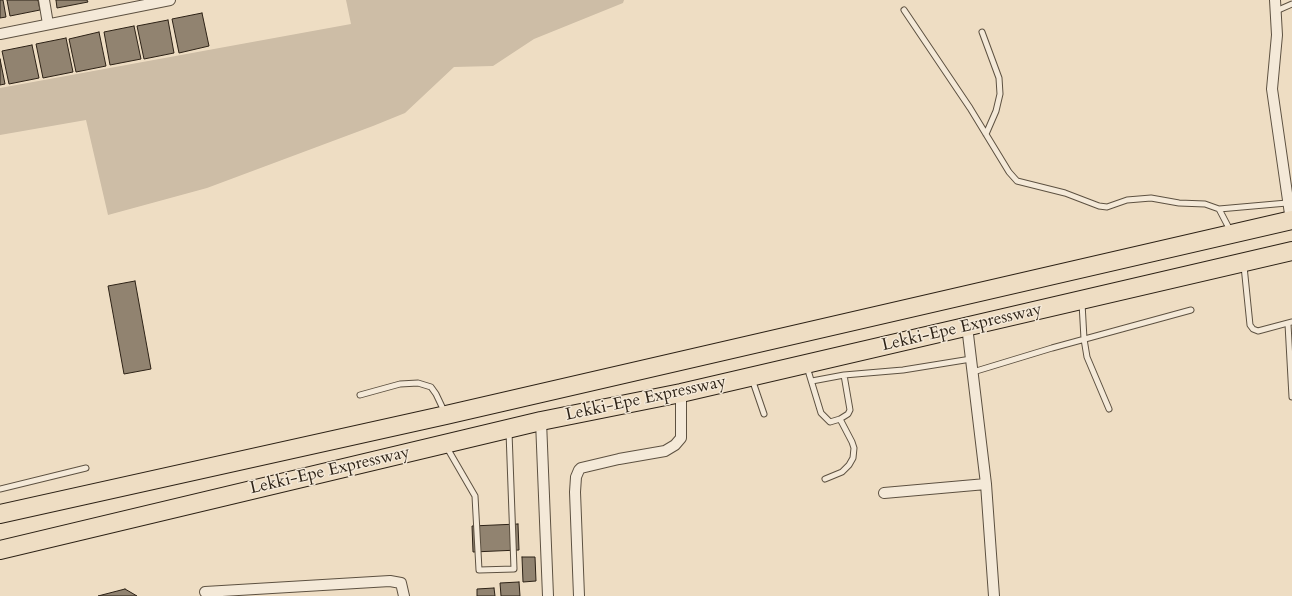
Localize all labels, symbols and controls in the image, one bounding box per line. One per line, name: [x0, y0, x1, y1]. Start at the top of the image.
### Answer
street label: Lekki-Epe Expressway: [880, 300, 1044, 356]
street label: Lekki-Epe Expressway: [564, 372, 728, 426]
street label: Lekki-Epe Expressway: [248, 443, 412, 499]

